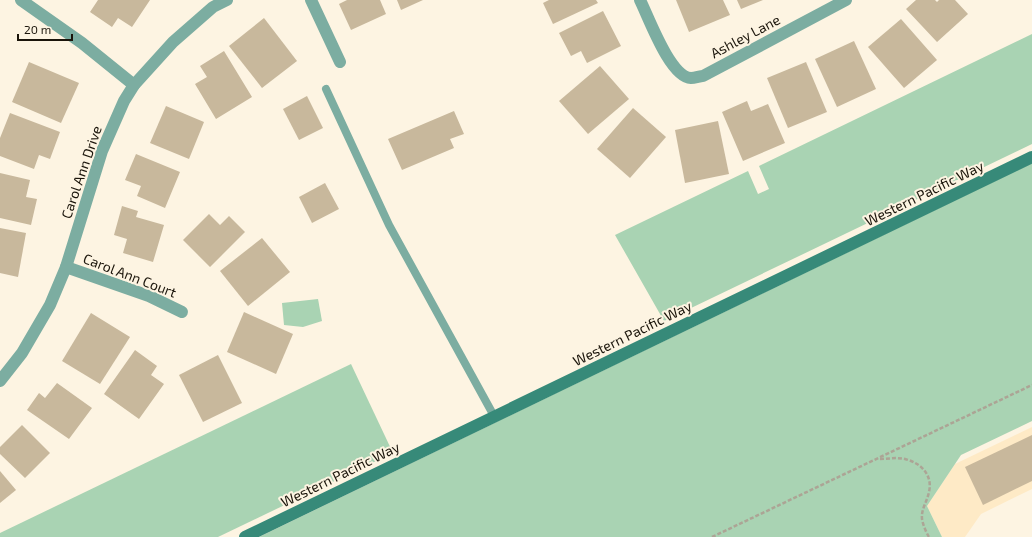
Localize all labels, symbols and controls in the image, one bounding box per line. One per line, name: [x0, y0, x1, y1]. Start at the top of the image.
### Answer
street label: Ashley Lane: [707, 11, 783, 61]
scale bar: [18, 16, 72, 42]
text: 20 m: [24, 22, 51, 36]
street label: Carol Ann Drive: [57, 123, 105, 221]
street label: Western Pacific Way: [862, 157, 987, 229]
street label: Carol Ann Court: [81, 249, 179, 301]
street label: Western Pacific Way: [570, 297, 695, 369]
street label: Western Pacific Way: [278, 438, 403, 510]

